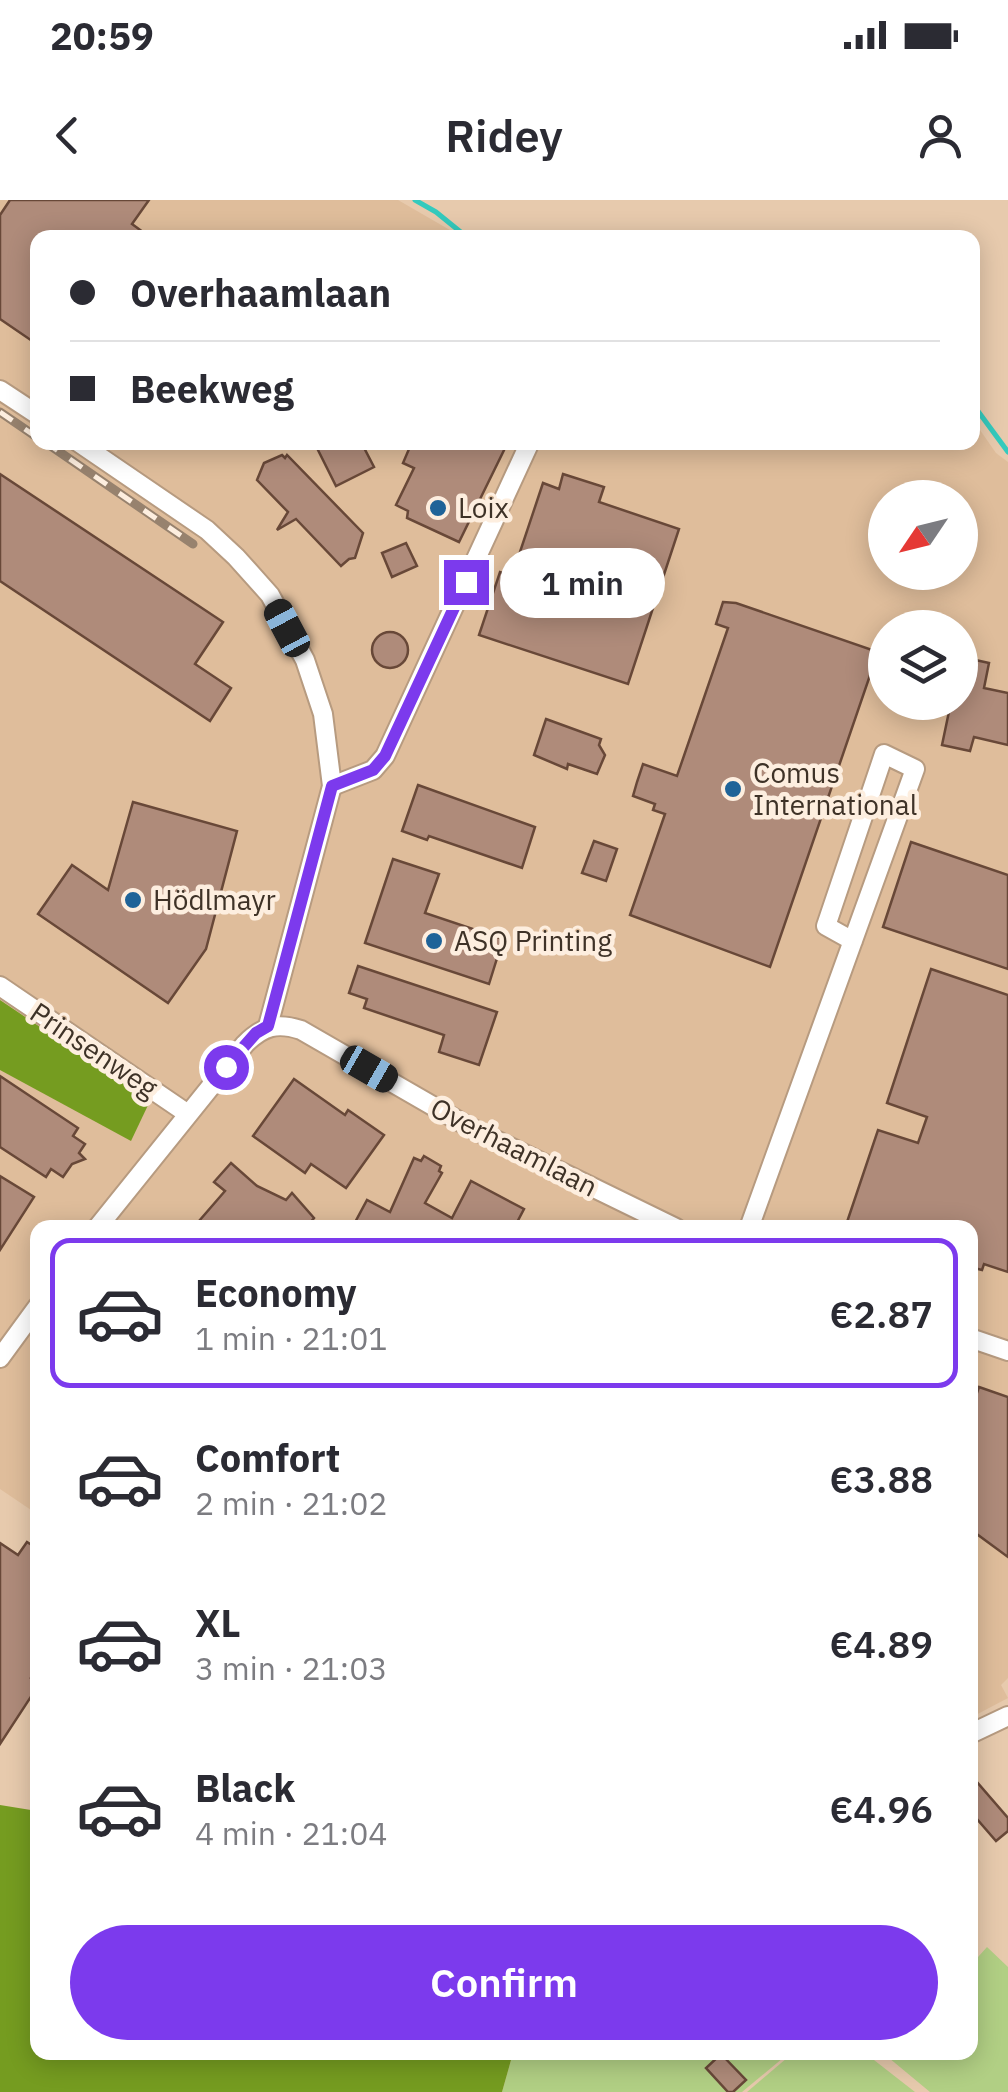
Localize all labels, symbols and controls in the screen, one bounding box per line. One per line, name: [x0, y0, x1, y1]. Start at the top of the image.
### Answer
text: 20:59: [50, 11, 154, 60]
text: Ridey: [445, 106, 563, 164]
icon: back: [40, 108, 95, 163]
icon: person: [913, 108, 968, 163]
text: Overhaamlaan: [130, 268, 391, 317]
text: Beekweg: [130, 364, 294, 413]
north arrow: [868, 480, 978, 590]
map controls: [868, 480, 978, 720]
place label: Loix: [458, 489, 509, 526]
marker: Loix: [427, 497, 449, 519]
callout: 1 min: [501, 547, 666, 617]
route end: [444, 560, 489, 605]
text: 1 min: [541, 562, 624, 604]
car: [260, 594, 314, 662]
button: layers: [868, 610, 978, 720]
place label: Comus International: [753, 754, 917, 823]
marker: Comus International: [722, 778, 744, 800]
place label: Hödlmayr: [153, 881, 276, 918]
marker: Hödlmayr: [122, 889, 144, 911]
place label: ASQ Printing: [454, 922, 612, 959]
marker: ASQ Printing: [423, 930, 445, 952]
street label: Prinsenweg: [23, 993, 165, 1106]
car: [336, 1041, 402, 1097]
route start: [204, 1045, 249, 1090]
street label: Overhaamlaan: [424, 1089, 604, 1205]
icon: car: [75, 1268, 165, 1358]
text: Economy: [195, 1268, 357, 1317]
text: €2.87: [829, 1289, 933, 1338]
text: 1 min · 21:01: [195, 1317, 388, 1359]
icon: car: [75, 1433, 165, 1523]
text: Comfort: [195, 1433, 340, 1482]
text: €3.88: [829, 1454, 933, 1503]
text: 2 min · 21:02: [195, 1482, 388, 1524]
icon: car: [75, 1598, 165, 1688]
text: XL: [195, 1598, 241, 1647]
text: €4.89: [829, 1619, 933, 1668]
text: 3 min · 21:03: [195, 1647, 388, 1689]
icon: car: [75, 1763, 165, 1853]
text: Black: [195, 1763, 295, 1812]
text: €4.96: [829, 1784, 933, 1833]
text: 4 min · 21:04: [195, 1812, 388, 1854]
button: Confirm: [70, 1925, 938, 2040]

